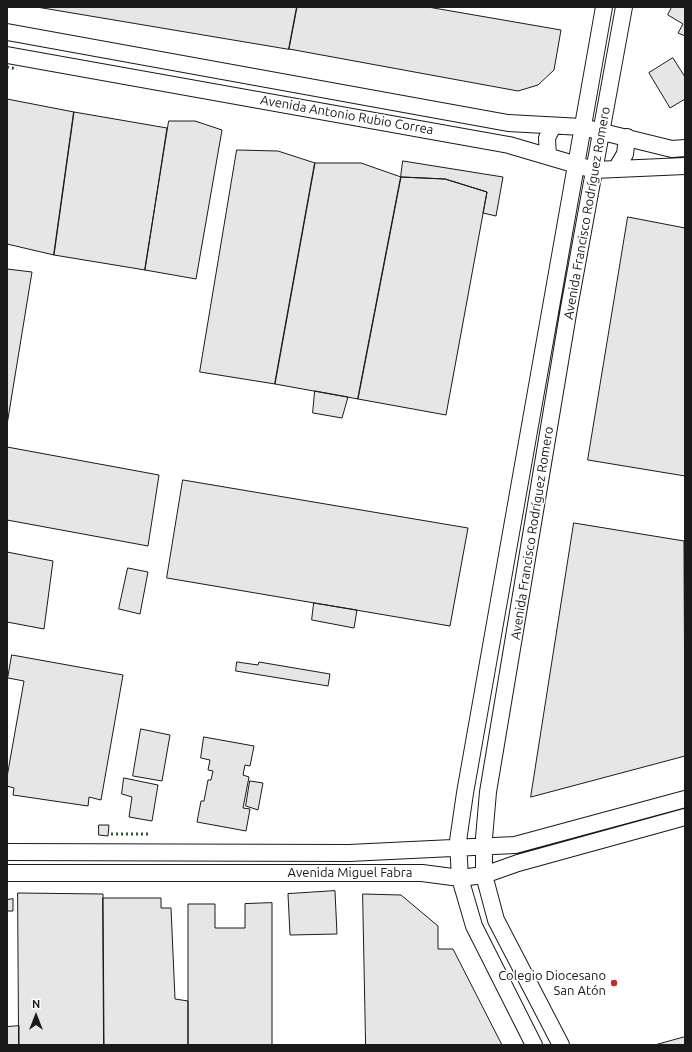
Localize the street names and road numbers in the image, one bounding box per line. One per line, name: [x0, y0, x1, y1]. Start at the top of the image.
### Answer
street label: Avenida Antonio Rubio Correa: [259, 92, 435, 138]
street label: Avenida Francisco Rodríguez Romero: [561, 105, 613, 321]
street label: Avenida Francisco Rodríguez Romero: [507, 425, 557, 641]
street label: Avenida Miguel Fabra: [288, 865, 412, 881]

